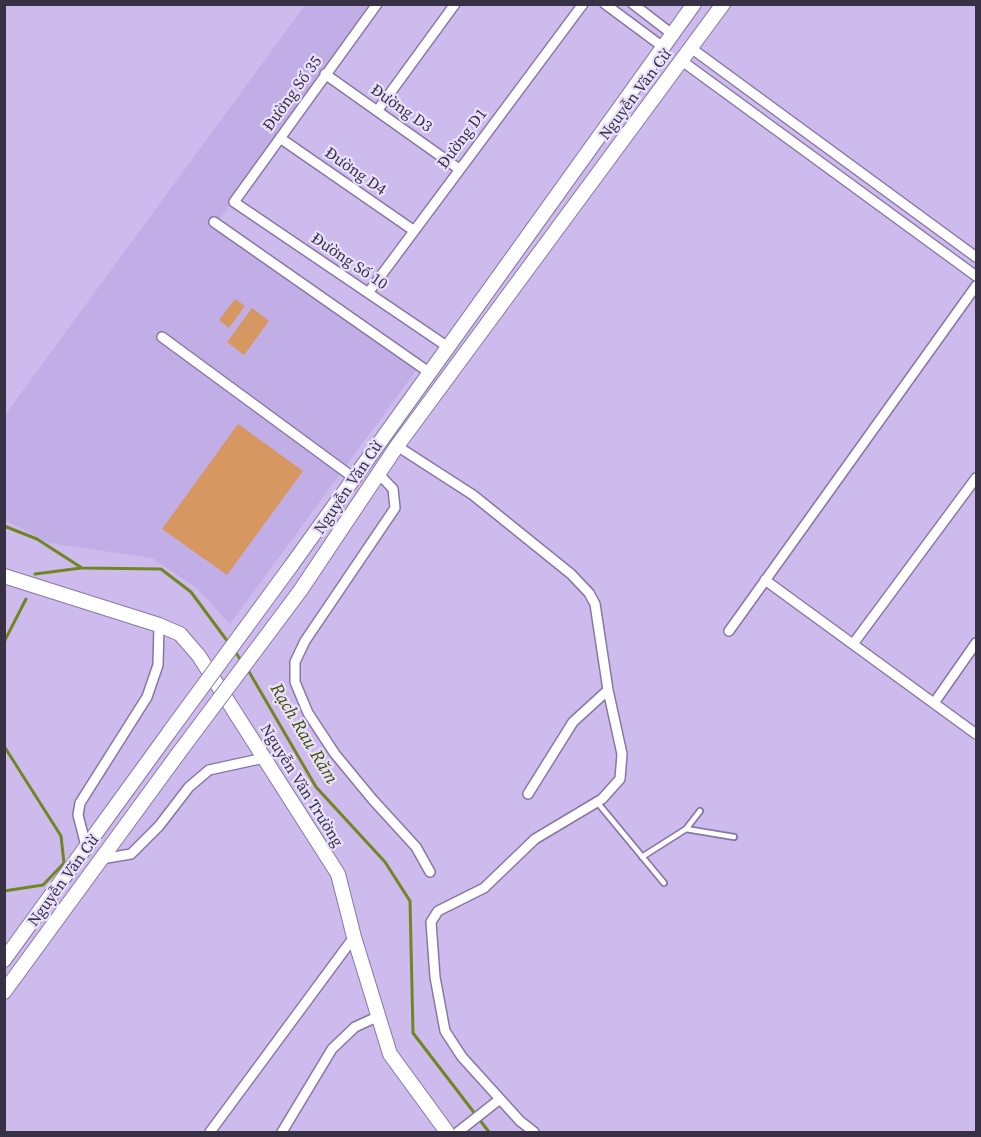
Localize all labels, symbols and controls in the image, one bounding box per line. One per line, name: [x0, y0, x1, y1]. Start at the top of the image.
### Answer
street label: Nguyễn Văn Cừ: [596, 46, 676, 144]
street label: Đường Số 35: [259, 53, 327, 135]
street label: Đường D3: [367, 81, 435, 137]
street label: Đường D1: [434, 105, 492, 173]
street label: Đường D4: [321, 144, 389, 200]
street label: Đường Số 10: [307, 229, 391, 295]
street label: Nguyễn Văn Cừ: [311, 438, 387, 538]
water label: Rạch Rau Răm: [265, 680, 341, 788]
street label: Nguyễn Văn Trường: [255, 721, 347, 851]
street label: Nguyễn Văn Cừ: [24, 831, 104, 931]

